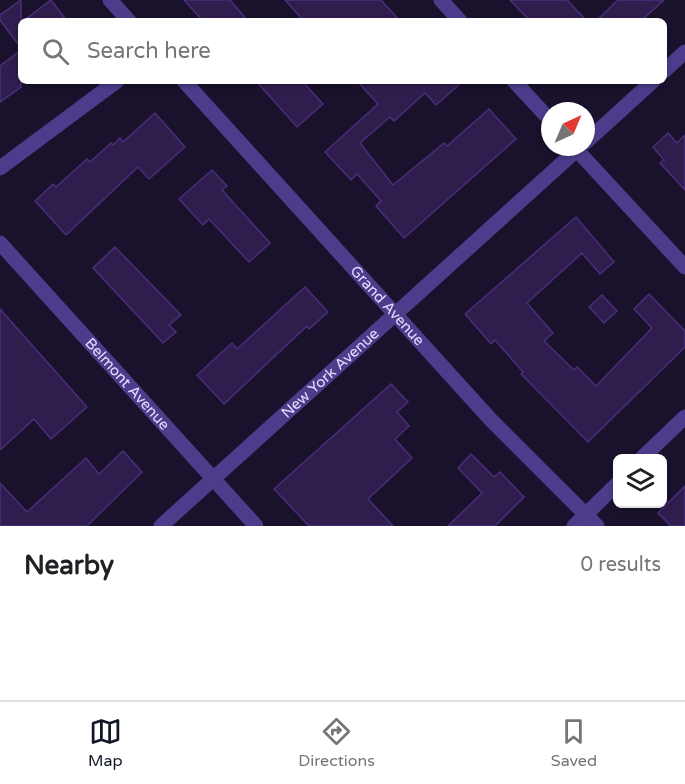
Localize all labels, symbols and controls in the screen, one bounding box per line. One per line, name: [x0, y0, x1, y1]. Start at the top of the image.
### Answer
search box: [18, 18, 667, 84]
icon: search: [39, 35, 72, 68]
text: Search here: [87, 38, 211, 64]
north arrow: [541, 102, 595, 156]
street label: Grand Avenue: [347, 262, 428, 349]
street label: New York Avenue: [278, 324, 383, 422]
street label: Belmont Avenue: [81, 334, 174, 434]
map controls: [613, 454, 667, 508]
button: layers: [613, 454, 667, 508]
text: Nearby: [24, 550, 114, 581]
text: 0 results: [581, 553, 661, 577]
tab: Map: [88, 715, 122, 771]
tab: Directions: [298, 715, 375, 771]
tab: Saved: [551, 715, 597, 771]

